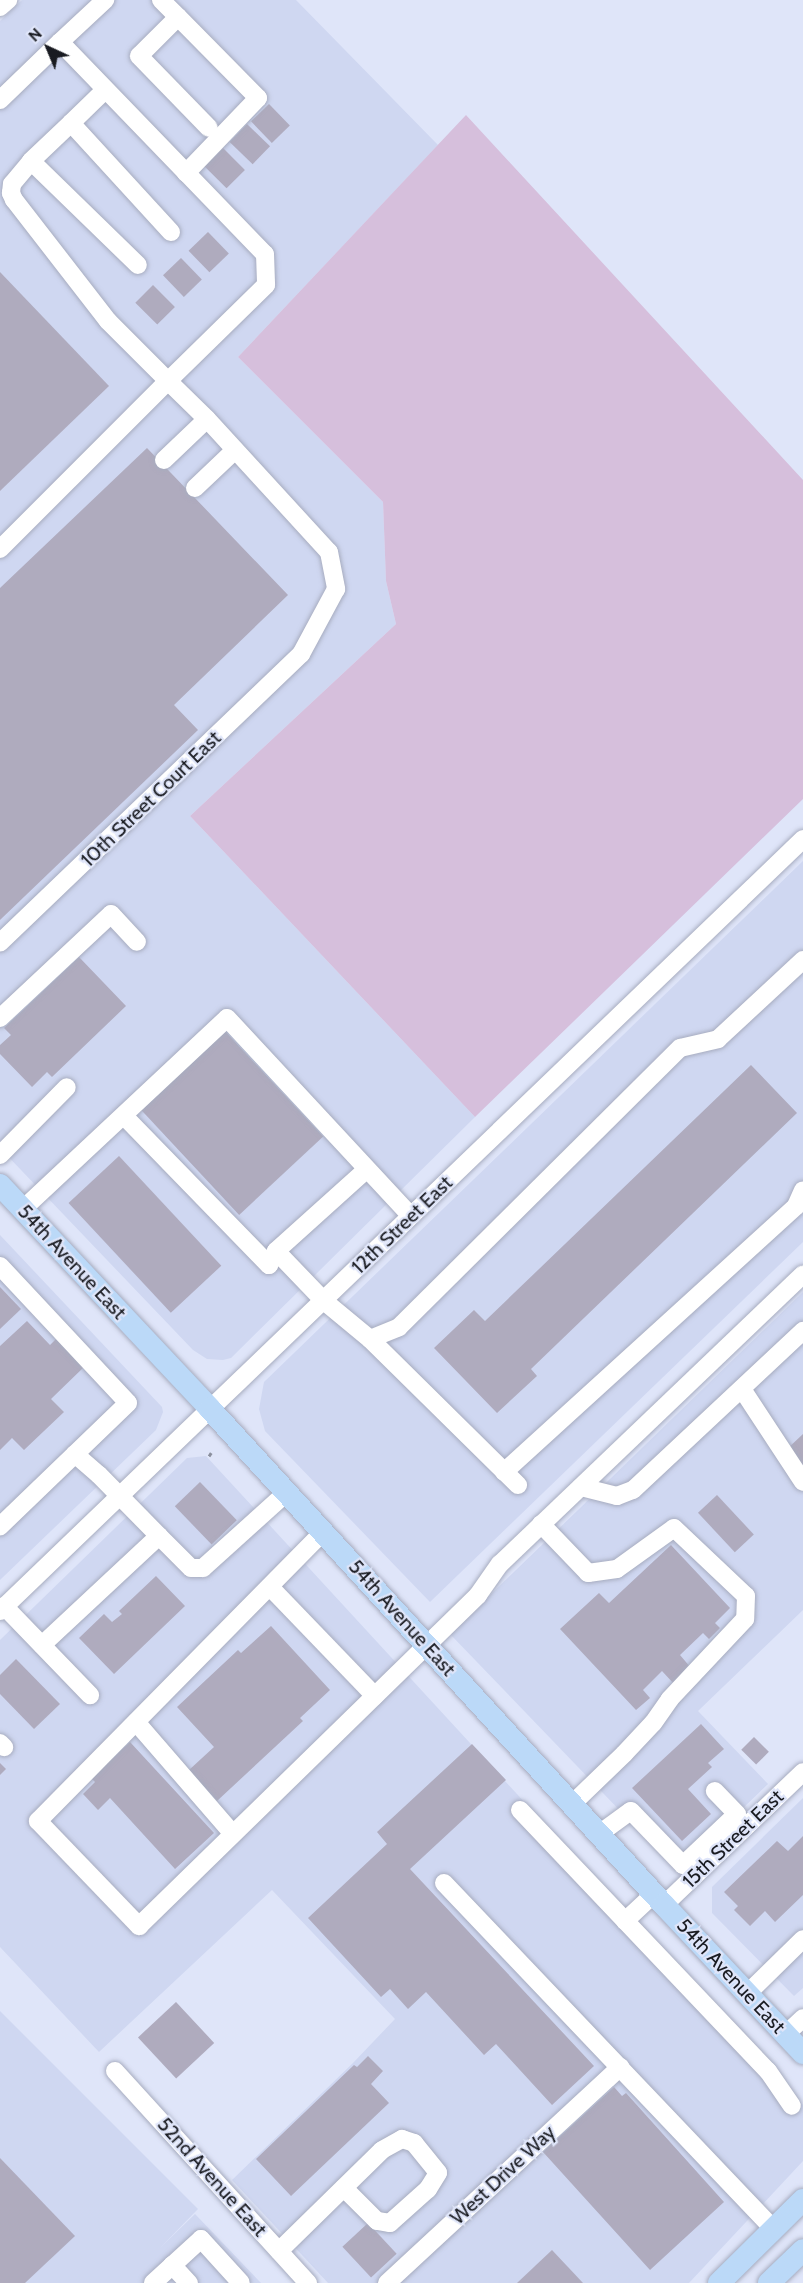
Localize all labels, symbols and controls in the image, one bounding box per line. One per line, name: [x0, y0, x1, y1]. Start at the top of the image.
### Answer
north arrow: [18, 18, 78, 78]
text: N: [24, 24, 46, 45]
street label: 10th Street Court East: [76, 726, 226, 872]
street label: 12th Street East: [347, 1171, 457, 1279]
street label: 54th Avenue East: [13, 1200, 131, 1324]
street label: 54th Avenue East: [344, 1555, 460, 1681]
street label: 15th Street East: [678, 1785, 788, 1893]
street label: 54th Avenue East: [672, 1914, 790, 2038]
street label: 52nd Avenue East: [152, 2113, 272, 2241]
street label: West Drive Way: [446, 2120, 560, 2230]

